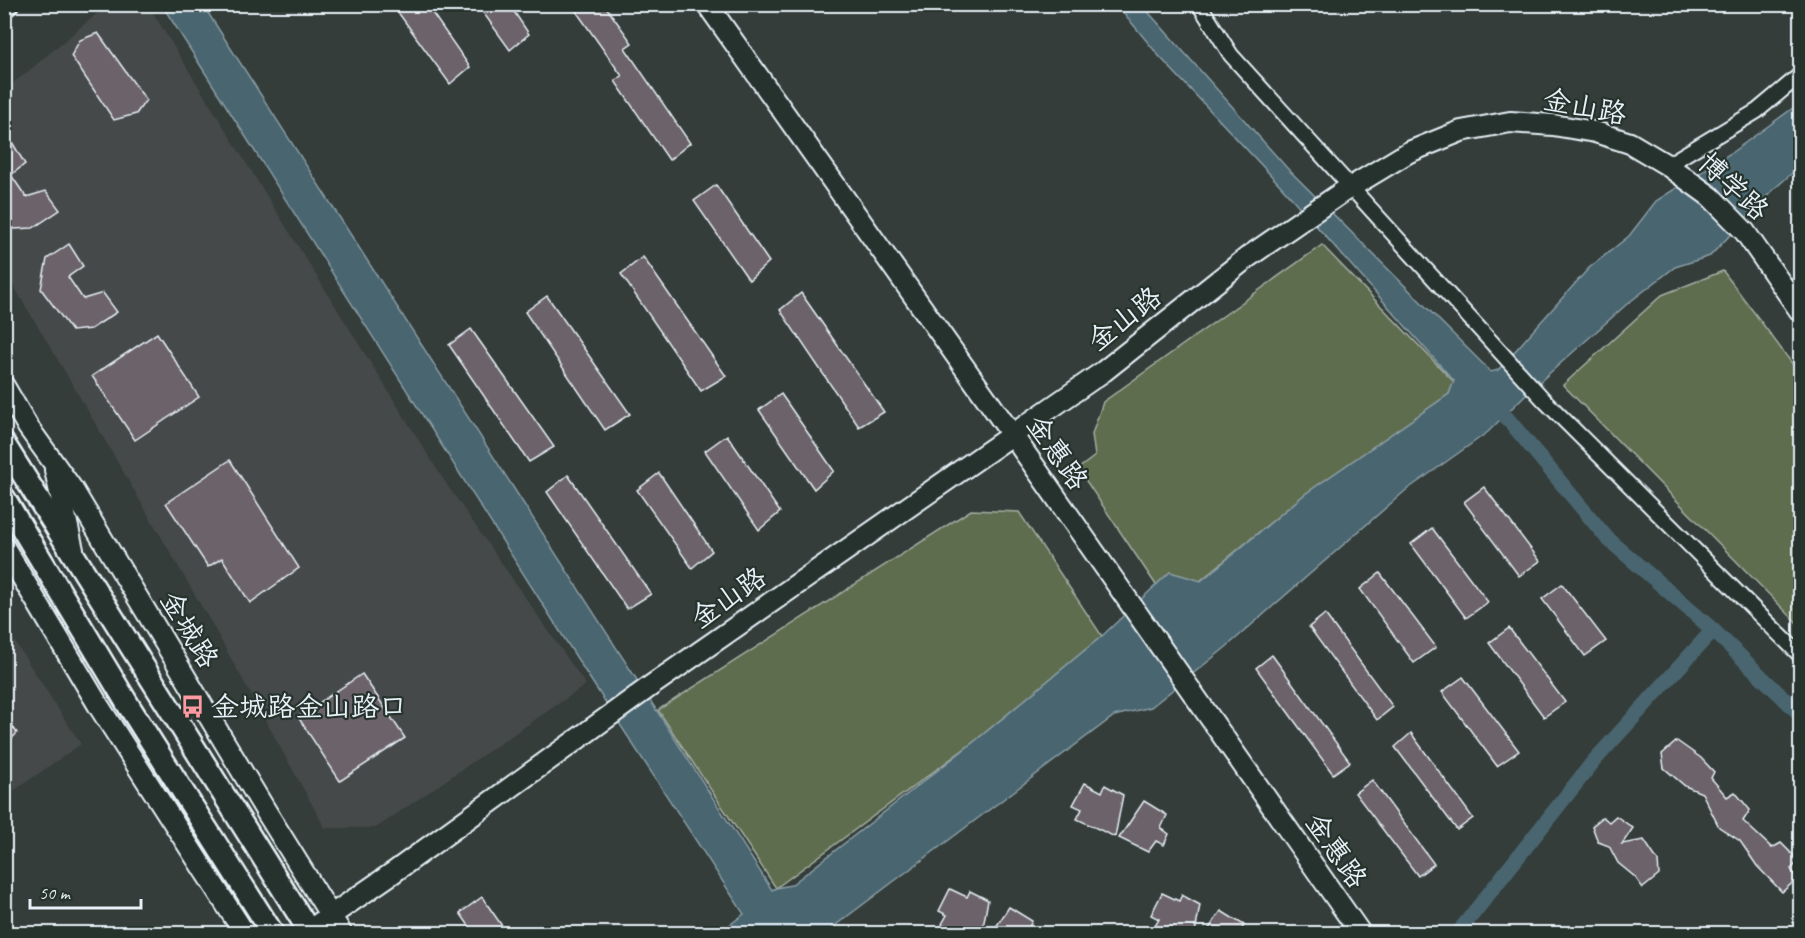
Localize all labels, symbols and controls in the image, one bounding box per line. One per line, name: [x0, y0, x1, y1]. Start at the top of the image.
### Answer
street label: 金山路: [1540, 81, 1629, 132]
street label: 博学路: [1691, 145, 1776, 228]
street label: 金山路: [1080, 279, 1168, 358]
street label: 金惠路: [1019, 408, 1096, 497]
street label: 金山路: [684, 559, 773, 636]
street label: 金城路: [153, 584, 226, 674]
place label: 金城路金山路口: [211, 689, 407, 724]
bus stop icon: 金城路金山路口: [180, 693, 206, 719]
street label: 金惠路: [1298, 806, 1375, 895]
scale bar: [30, 872, 141, 910]
text: 50 m: [39, 882, 72, 904]

